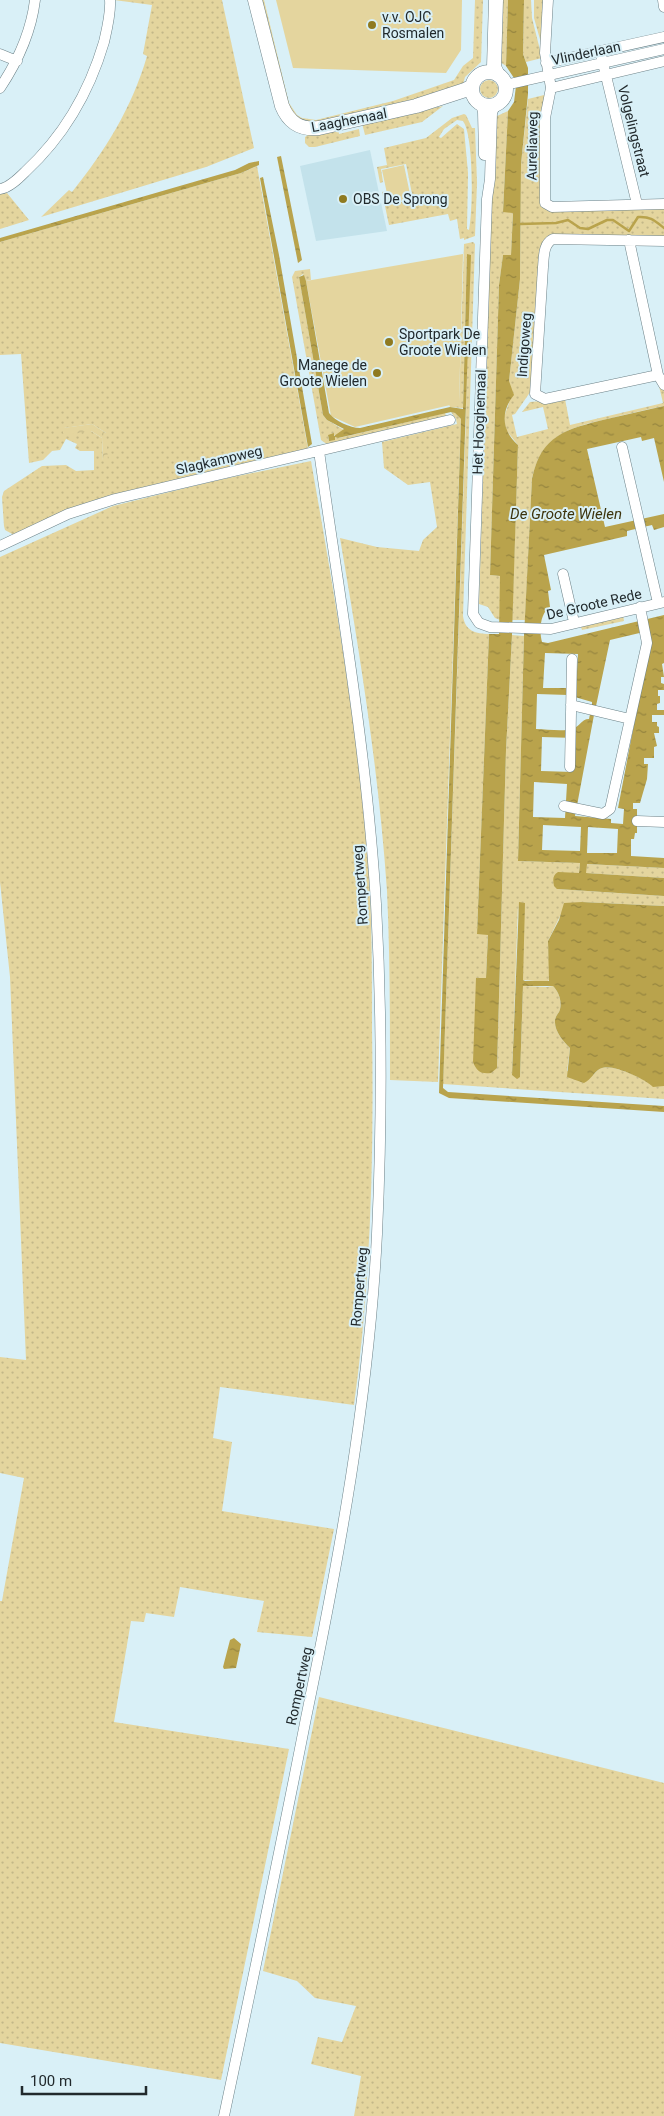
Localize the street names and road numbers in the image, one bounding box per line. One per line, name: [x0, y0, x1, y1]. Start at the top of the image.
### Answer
street label: Vlinderlaan: [550, 38, 622, 68]
street label: Volgelingstraat: [615, 84, 653, 179]
street label: Laaghemaal: [310, 105, 388, 135]
street label: Aureliaweg: [523, 111, 541, 181]
street label: Indigoweg: [514, 312, 534, 378]
street label: Het Hooghemaal: [469, 369, 489, 475]
street label: Slagkampweg: [174, 442, 264, 478]
street label: De Groote Rede: [545, 585, 643, 623]
street label: Rompertweg: [349, 845, 371, 925]
street label: Rompertweg: [348, 1247, 370, 1327]
street label: Rompertweg: [283, 1645, 315, 1727]

